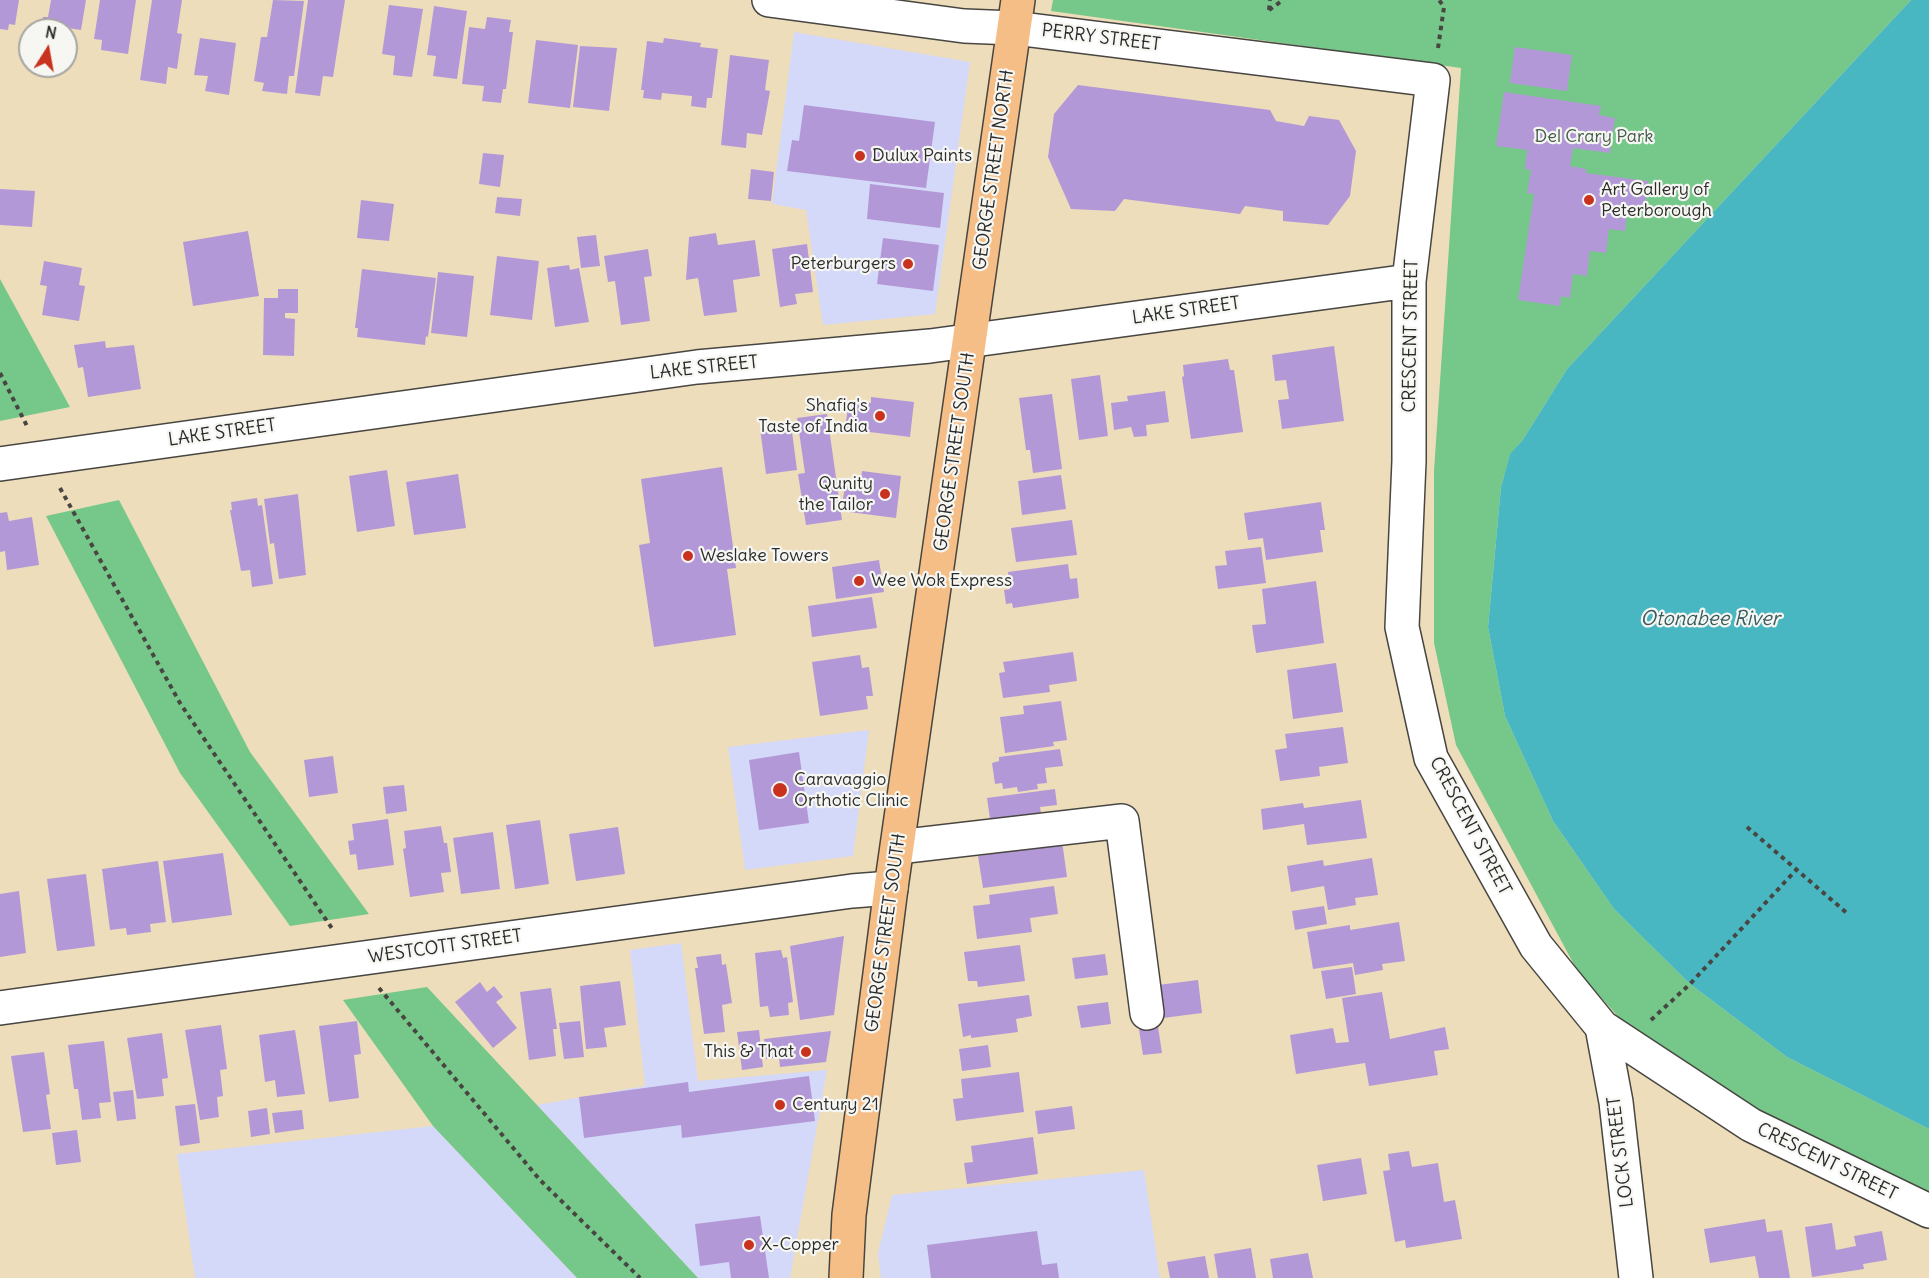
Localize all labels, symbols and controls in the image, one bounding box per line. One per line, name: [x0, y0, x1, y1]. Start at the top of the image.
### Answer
north arrow: [18, 18, 78, 78]
street label: PERRY STREET: [1040, 20, 1162, 56]
text: N: [44, 21, 58, 43]
street label: GEORGE STREET NORTH: [969, 69, 1019, 271]
park label: Del Crary Park: [1535, 126, 1653, 148]
place label: Dulux Paints: [872, 145, 972, 167]
marker: Dulux Paints: [853, 149, 867, 163]
place label: Art Gallery of Peterborough: [1601, 179, 1712, 222]
marker: Art Gallery of Peterborough: [1582, 193, 1596, 207]
place label: Peterburgers: [790, 253, 896, 275]
marker: Peterburgers: [901, 257, 915, 271]
street label: CRESCENT STREET: [1399, 259, 1423, 413]
street label: LAKE STREET: [1131, 293, 1241, 329]
street label: GEORGE STREET SOUTH: [930, 351, 980, 553]
street label: LAKE STREET: [649, 352, 759, 384]
place label: Shafiq's Taste of India: [758, 395, 868, 438]
marker: Shafiq's Taste of India: [873, 409, 887, 423]
street label: LAKE STREET: [167, 415, 277, 451]
place label: Qunity the Tailor: [799, 473, 873, 516]
marker: Qunity the Tailor: [878, 487, 892, 501]
place label: Weslake Towers: [700, 545, 829, 567]
marker: Weslake Towers: [681, 549, 695, 563]
place label: Wee Wok Express: [871, 570, 1012, 592]
marker: Wee Wok Express: [852, 574, 866, 588]
water label: Otonabee River: [1640, 607, 1780, 631]
street label: CRESCENT STREET: [1424, 753, 1516, 899]
place label: Caravaggio Orthotic Clinic: [794, 769, 909, 812]
marker: Caravaggio Orthotic Clinic: [771, 781, 789, 799]
street label: GEORGE STREET SOUTH: [861, 832, 911, 1034]
street label: WESTCOTT STREET: [367, 926, 523, 968]
place label: This & That: [703, 1041, 794, 1063]
marker: This & That: [799, 1045, 813, 1059]
place label: Century 21: [792, 1094, 879, 1116]
street label: LOCK STREET: [1603, 1095, 1639, 1209]
marker: Century 21: [773, 1098, 787, 1112]
street label: CRESCENT STREET: [1753, 1119, 1901, 1205]
place label: X-Copper: [761, 1234, 839, 1256]
marker: X-Copper: [742, 1238, 756, 1252]

